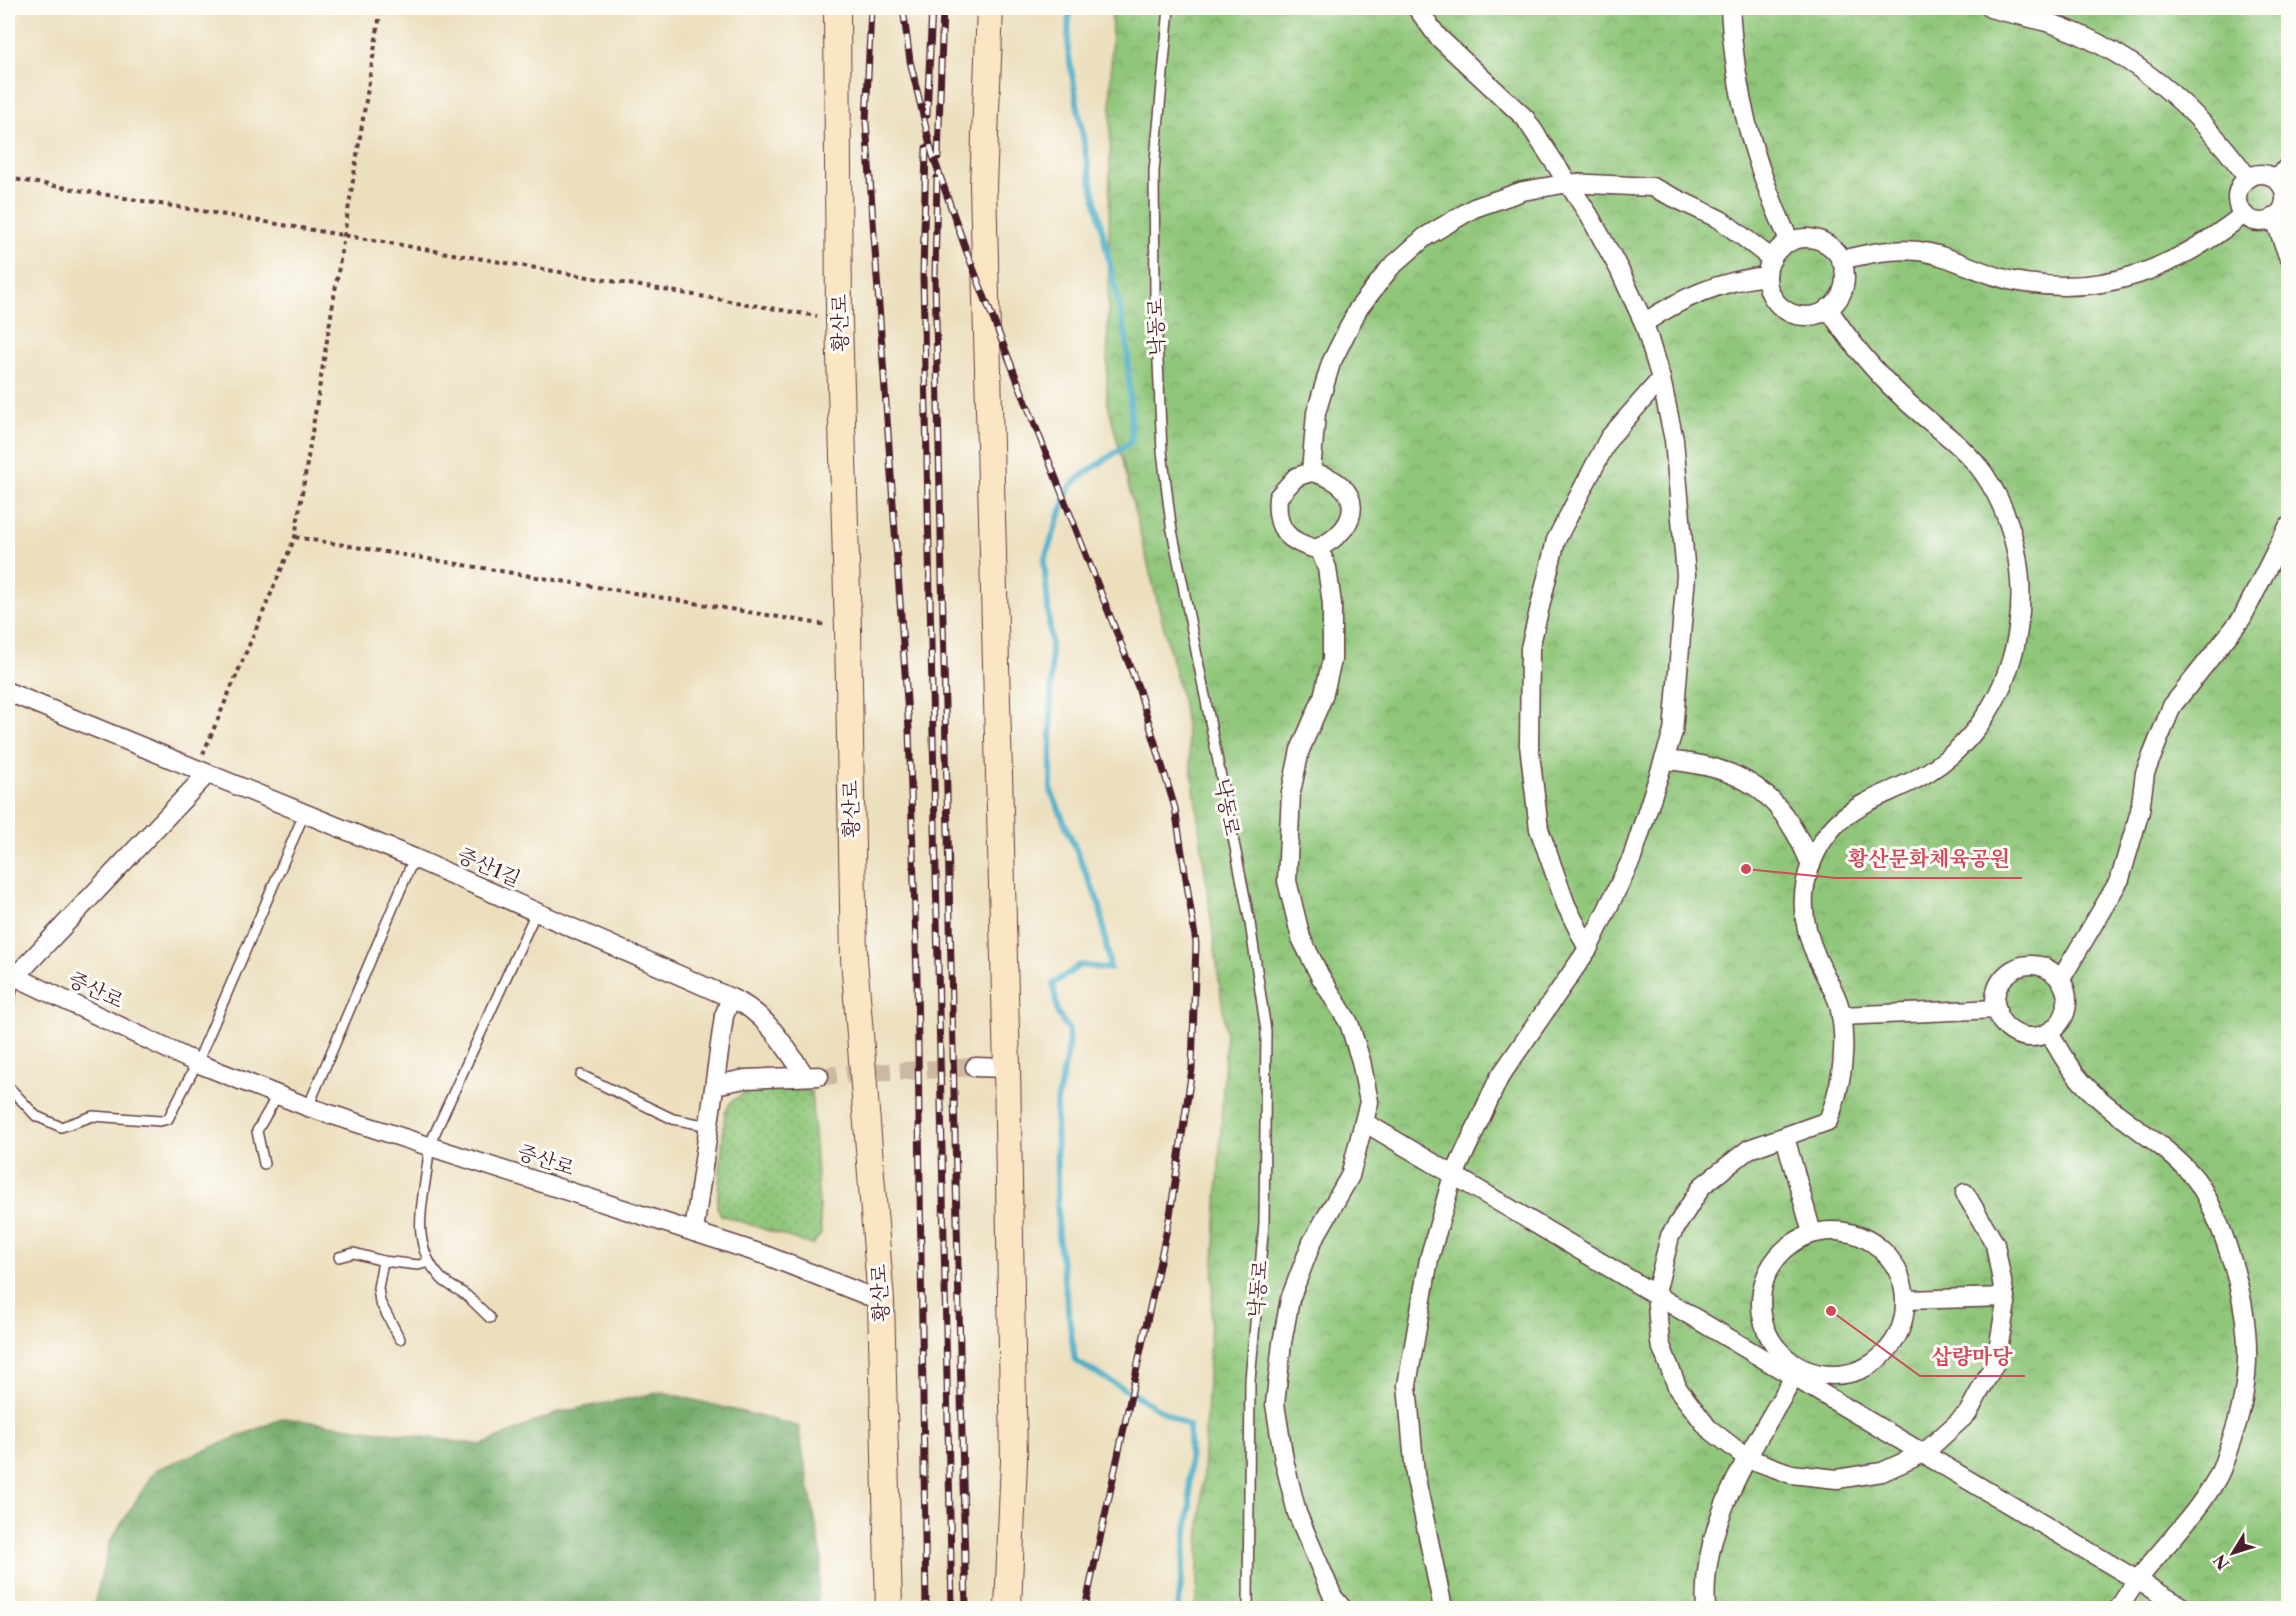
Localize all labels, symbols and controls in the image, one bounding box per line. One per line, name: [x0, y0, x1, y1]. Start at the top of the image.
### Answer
street label: 황산로: [827, 294, 853, 352]
street label: 낙동로: [1143, 298, 1169, 356]
street label: 낙동로: [1210, 776, 1244, 838]
street label: 황산로: [838, 780, 864, 838]
callout: 황산문화체육공원: [1836, 839, 2022, 878]
street label: 증산1길: [454, 843, 524, 891]
text: 황산문화체육공원: [1848, 846, 2010, 871]
street label: 증산로: [65, 967, 127, 1013]
street label: 증산로: [515, 1140, 577, 1180]
street label: 낙동로: [1244, 1259, 1272, 1319]
street label: 황산로: [866, 1263, 894, 1323]
callout: 삽량마당: [1920, 1337, 2025, 1376]
text: 삽량마당: [1931, 1344, 2013, 1369]
north arrow: [2203, 1523, 2263, 1583]
text: N: [2209, 1551, 2233, 1574]

